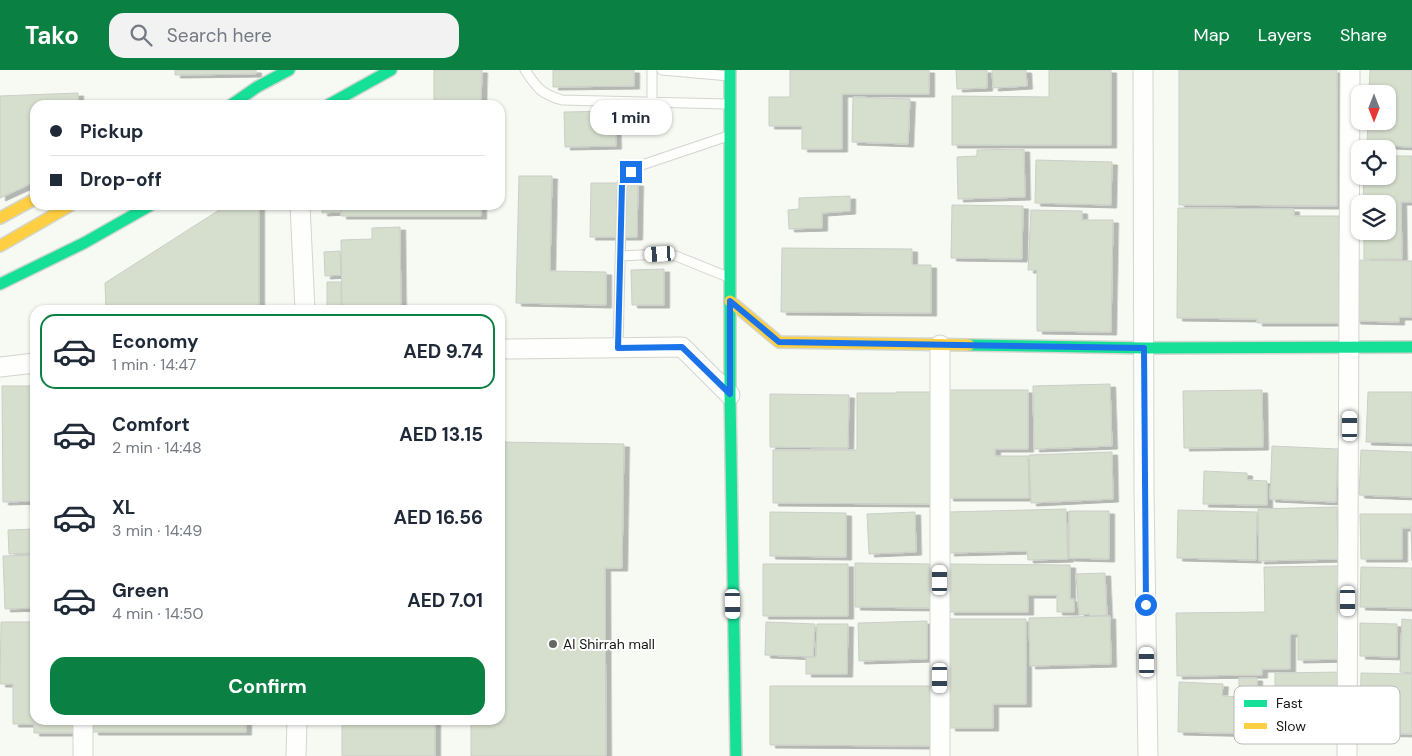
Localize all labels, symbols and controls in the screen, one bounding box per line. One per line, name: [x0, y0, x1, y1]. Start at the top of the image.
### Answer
search box: [109, 13, 459, 58]
text: Tako: [25, 20, 79, 51]
icon: search: [127, 21, 155, 49]
text: Search here: [167, 23, 272, 48]
text: Map: [1194, 23, 1230, 47]
text: Layers: [1258, 23, 1312, 47]
text: Share: [1340, 23, 1387, 47]
north arrow: [1351, 85, 1396, 130]
map controls: [1351, 85, 1396, 240]
callout: 1 min: [590, 99, 672, 134]
text: 1 min: [612, 107, 650, 128]
text: Pickup: [80, 119, 144, 144]
button: locate: [1351, 140, 1396, 185]
route end: [620, 161, 642, 183]
text: Drop-off: [80, 167, 162, 192]
button: layers: [1351, 195, 1396, 240]
car: [644, 246, 675, 262]
icon: car: [52, 329, 97, 374]
text: Economy: [112, 329, 199, 354]
text: AED 9.74: [403, 339, 483, 364]
text: 1 min · 14:47: [112, 354, 196, 375]
car: [1342, 411, 1357, 441]
icon: car: [52, 412, 97, 457]
text: Comfort: [112, 412, 190, 437]
text: AED 13.15: [399, 422, 483, 447]
text: 2 min · 14:48: [112, 437, 202, 458]
icon: car: [52, 495, 97, 540]
text: XL: [112, 495, 135, 520]
text: AED 16.56: [394, 505, 483, 530]
text: 3 min · 14:49: [112, 520, 202, 541]
car: [932, 565, 947, 595]
icon: car: [52, 578, 97, 623]
text: Green: [112, 578, 169, 603]
car: [1340, 586, 1355, 616]
text: AED 7.01: [407, 588, 483, 613]
car: [725, 589, 740, 619]
route start: [1135, 594, 1157, 616]
text: 4 min · 14:50: [112, 603, 204, 624]
place label: Al Shirrah mall: [563, 635, 655, 653]
marker: Al Shirrah mall: [547, 638, 559, 650]
car: [1139, 647, 1154, 677]
button: Confirm: [50, 657, 485, 715]
car: [932, 663, 947, 693]
legend: [1234, 686, 1400, 744]
text: Fast: [1276, 694, 1303, 712]
text: Slow: [1276, 717, 1306, 735]

